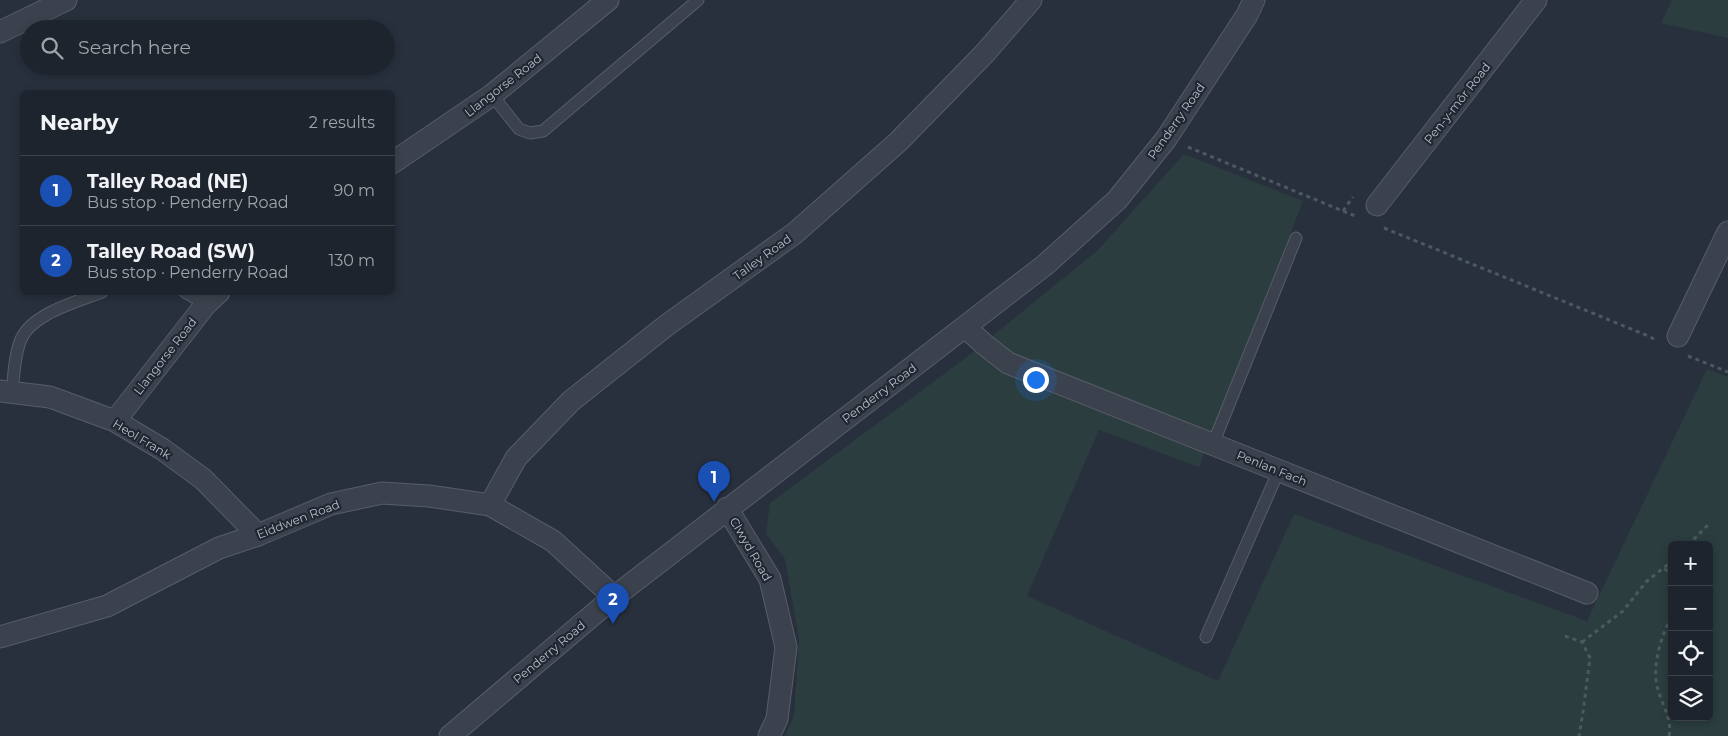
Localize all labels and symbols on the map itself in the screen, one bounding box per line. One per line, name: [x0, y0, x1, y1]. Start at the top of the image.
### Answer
street label: Llangorse Road: [461, 50, 545, 120]
street label: Pen-y-môr Road: [1421, 59, 1493, 147]
street label: Penderry Road: [1144, 80, 1208, 162]
street label: Talley Road: [730, 231, 794, 283]
street label: Llangorse Road: [130, 314, 200, 398]
street label: Penderry Road: [839, 360, 919, 426]
your location: [1023, 367, 1049, 393]
street label: Heol Frank: [110, 416, 174, 463]
street label: Penlan Fach: [1235, 447, 1309, 489]
pin: 1: [698, 461, 730, 502]
street label: Eiddwen Road: [254, 496, 342, 542]
street label: Clwyd Road: [727, 514, 775, 584]
pin: 2: [597, 583, 629, 624]
street label: Penderry Road: [510, 617, 588, 687]

